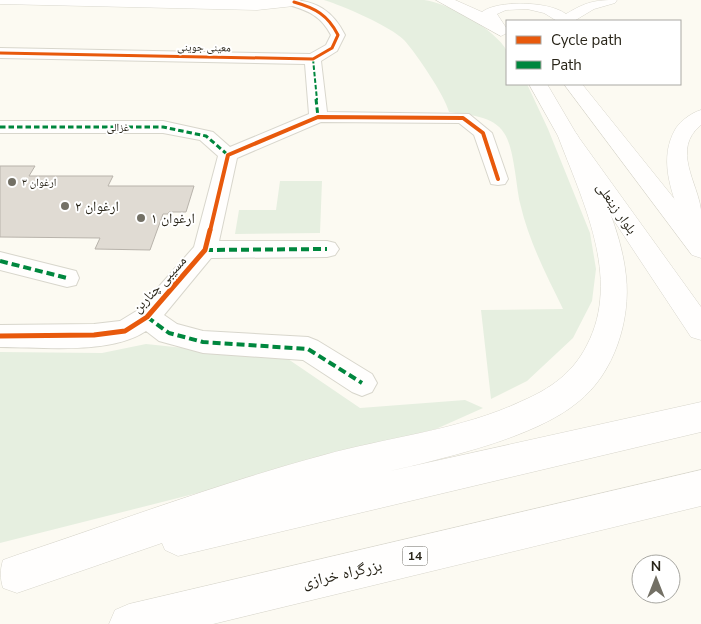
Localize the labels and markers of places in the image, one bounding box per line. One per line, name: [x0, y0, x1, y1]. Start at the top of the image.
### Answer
place label: ارغوان ۳: [22, 175, 56, 190]
marker: ارغوان ۳: [6, 176, 18, 188]
place label: ارغوان ۲: [75, 197, 119, 216]
marker: ارغوان ۲: [59, 200, 71, 212]
place label: ارغوان ۱: [151, 209, 195, 228]
marker: ارغوان ۱: [135, 212, 147, 224]

